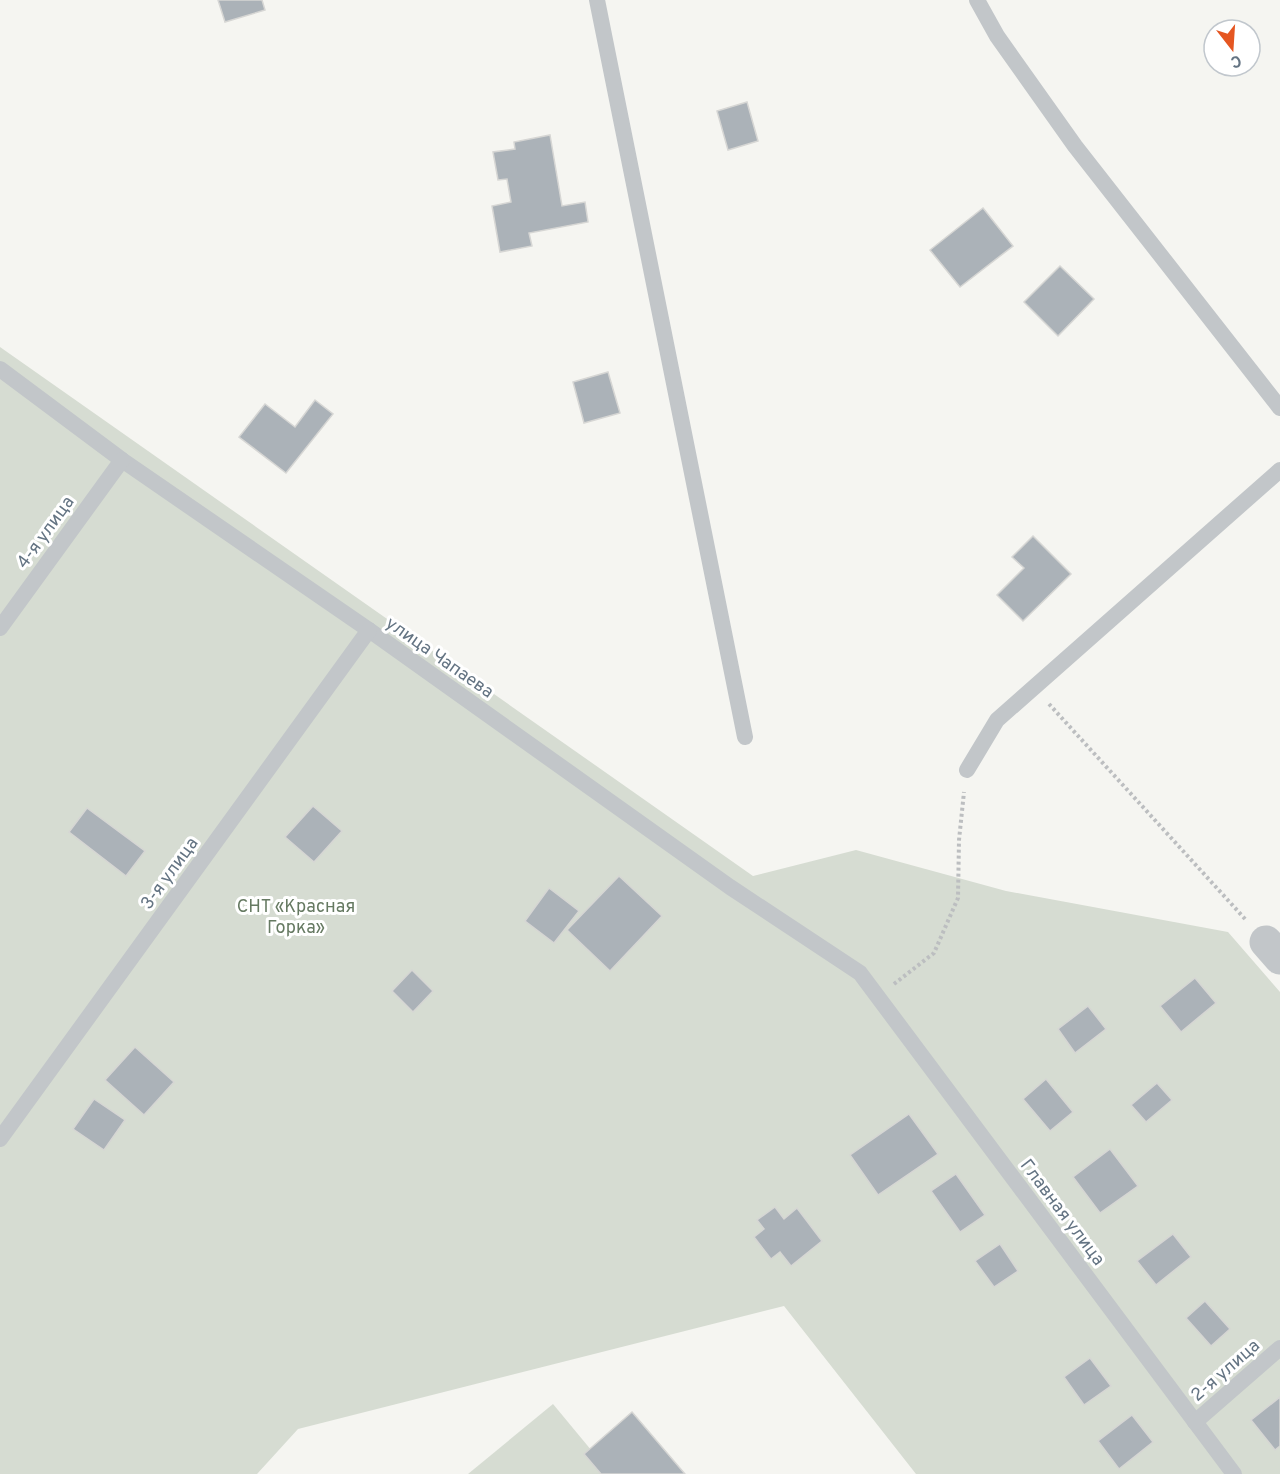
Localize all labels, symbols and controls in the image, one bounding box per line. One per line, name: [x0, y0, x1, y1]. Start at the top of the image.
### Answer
north arrow: [1202, 18, 1262, 78]
text: С: [1228, 49, 1244, 71]
street label: 4-я улица: [12, 492, 80, 574]
street label: улица Чапаева: [381, 612, 498, 704]
street label: 3-я улица: [136, 833, 204, 915]
park label: СНТ «Красная Горка»: [237, 896, 355, 940]
street label: Главная улица: [1014, 1155, 1109, 1271]
street label: 2-я улица: [1187, 1335, 1265, 1407]

